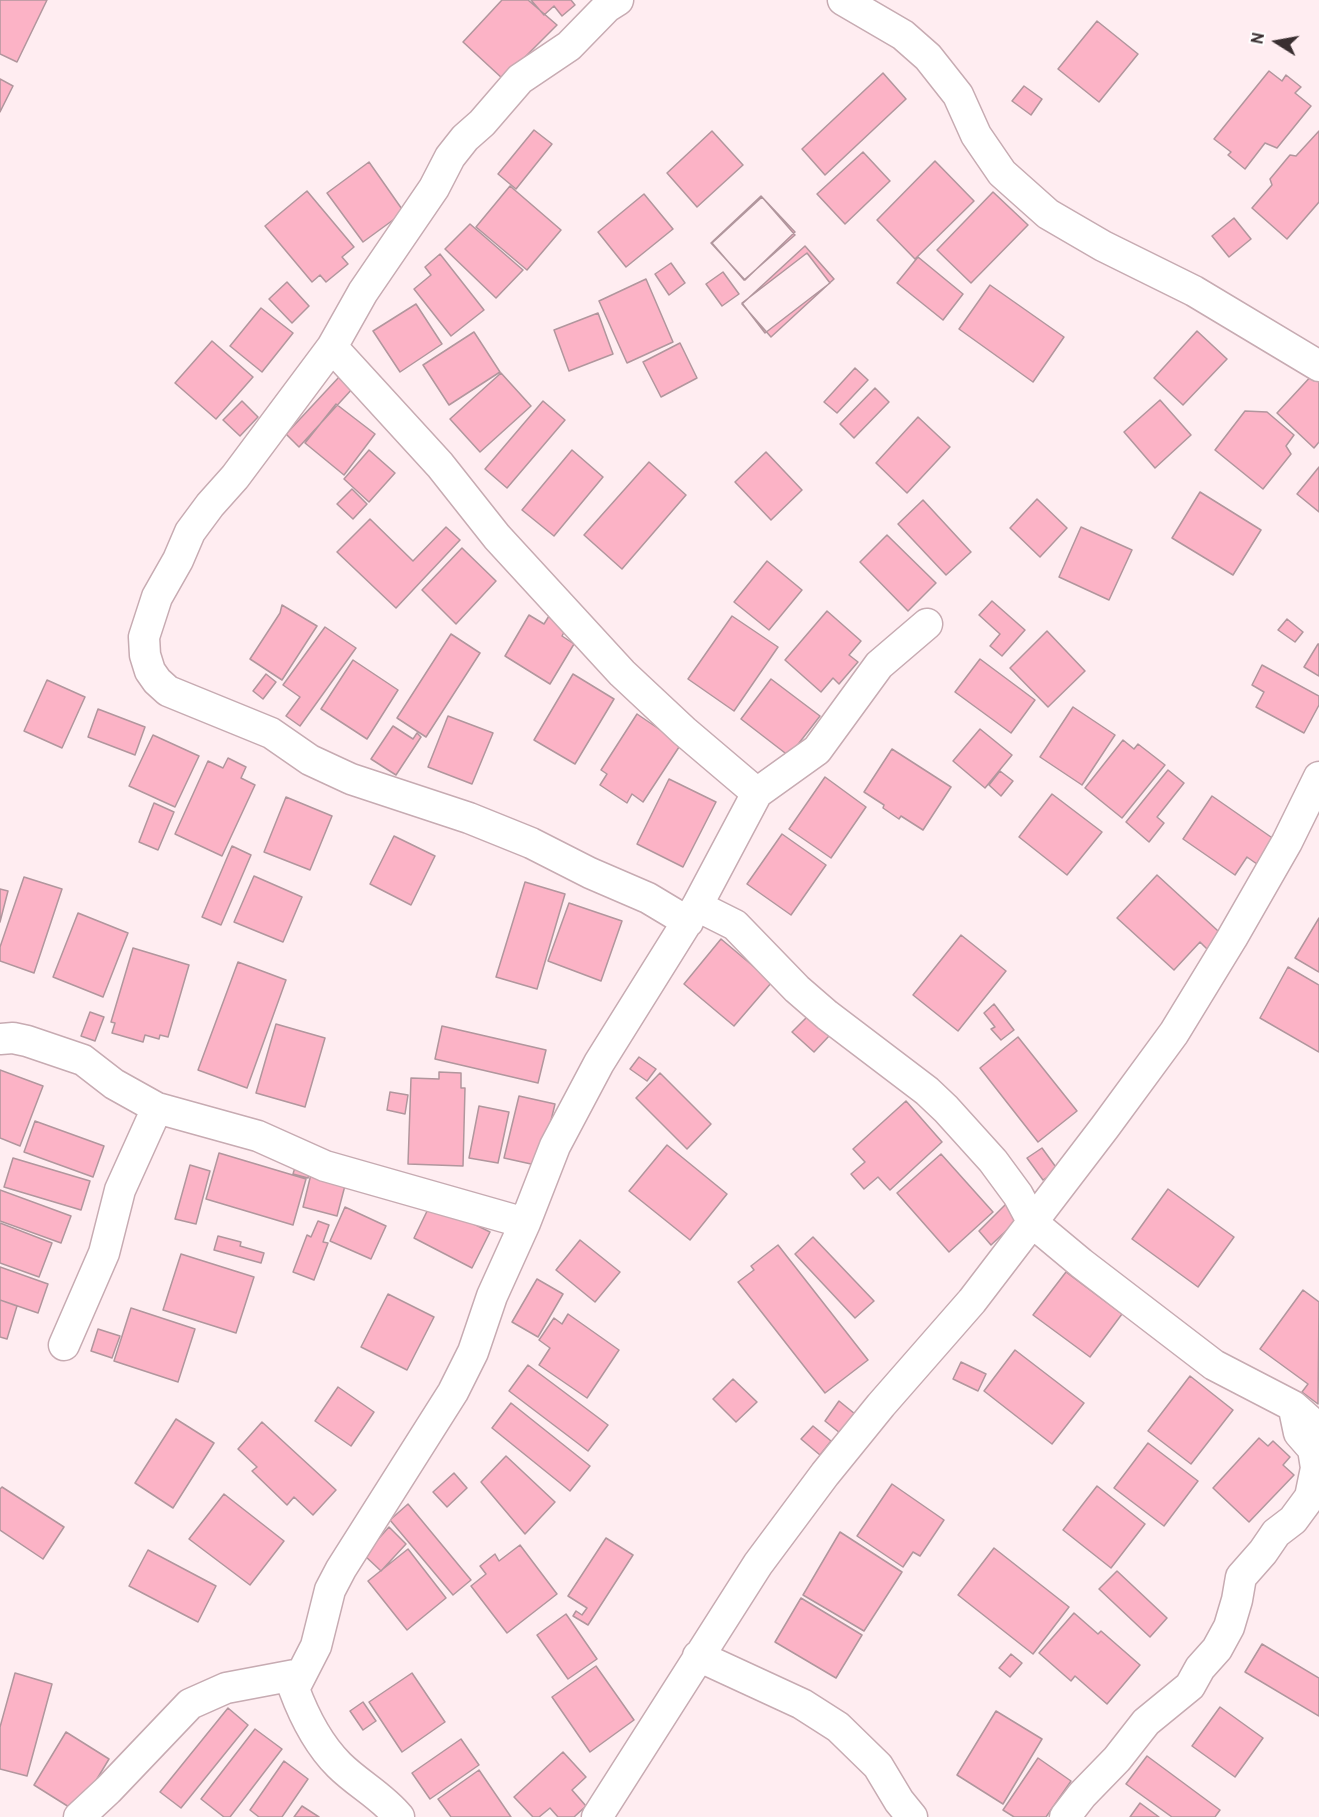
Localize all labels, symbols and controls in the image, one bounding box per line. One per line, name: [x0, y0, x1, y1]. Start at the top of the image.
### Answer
north arrow: [1247, 12, 1307, 72]
text: N: [1248, 31, 1270, 46]

